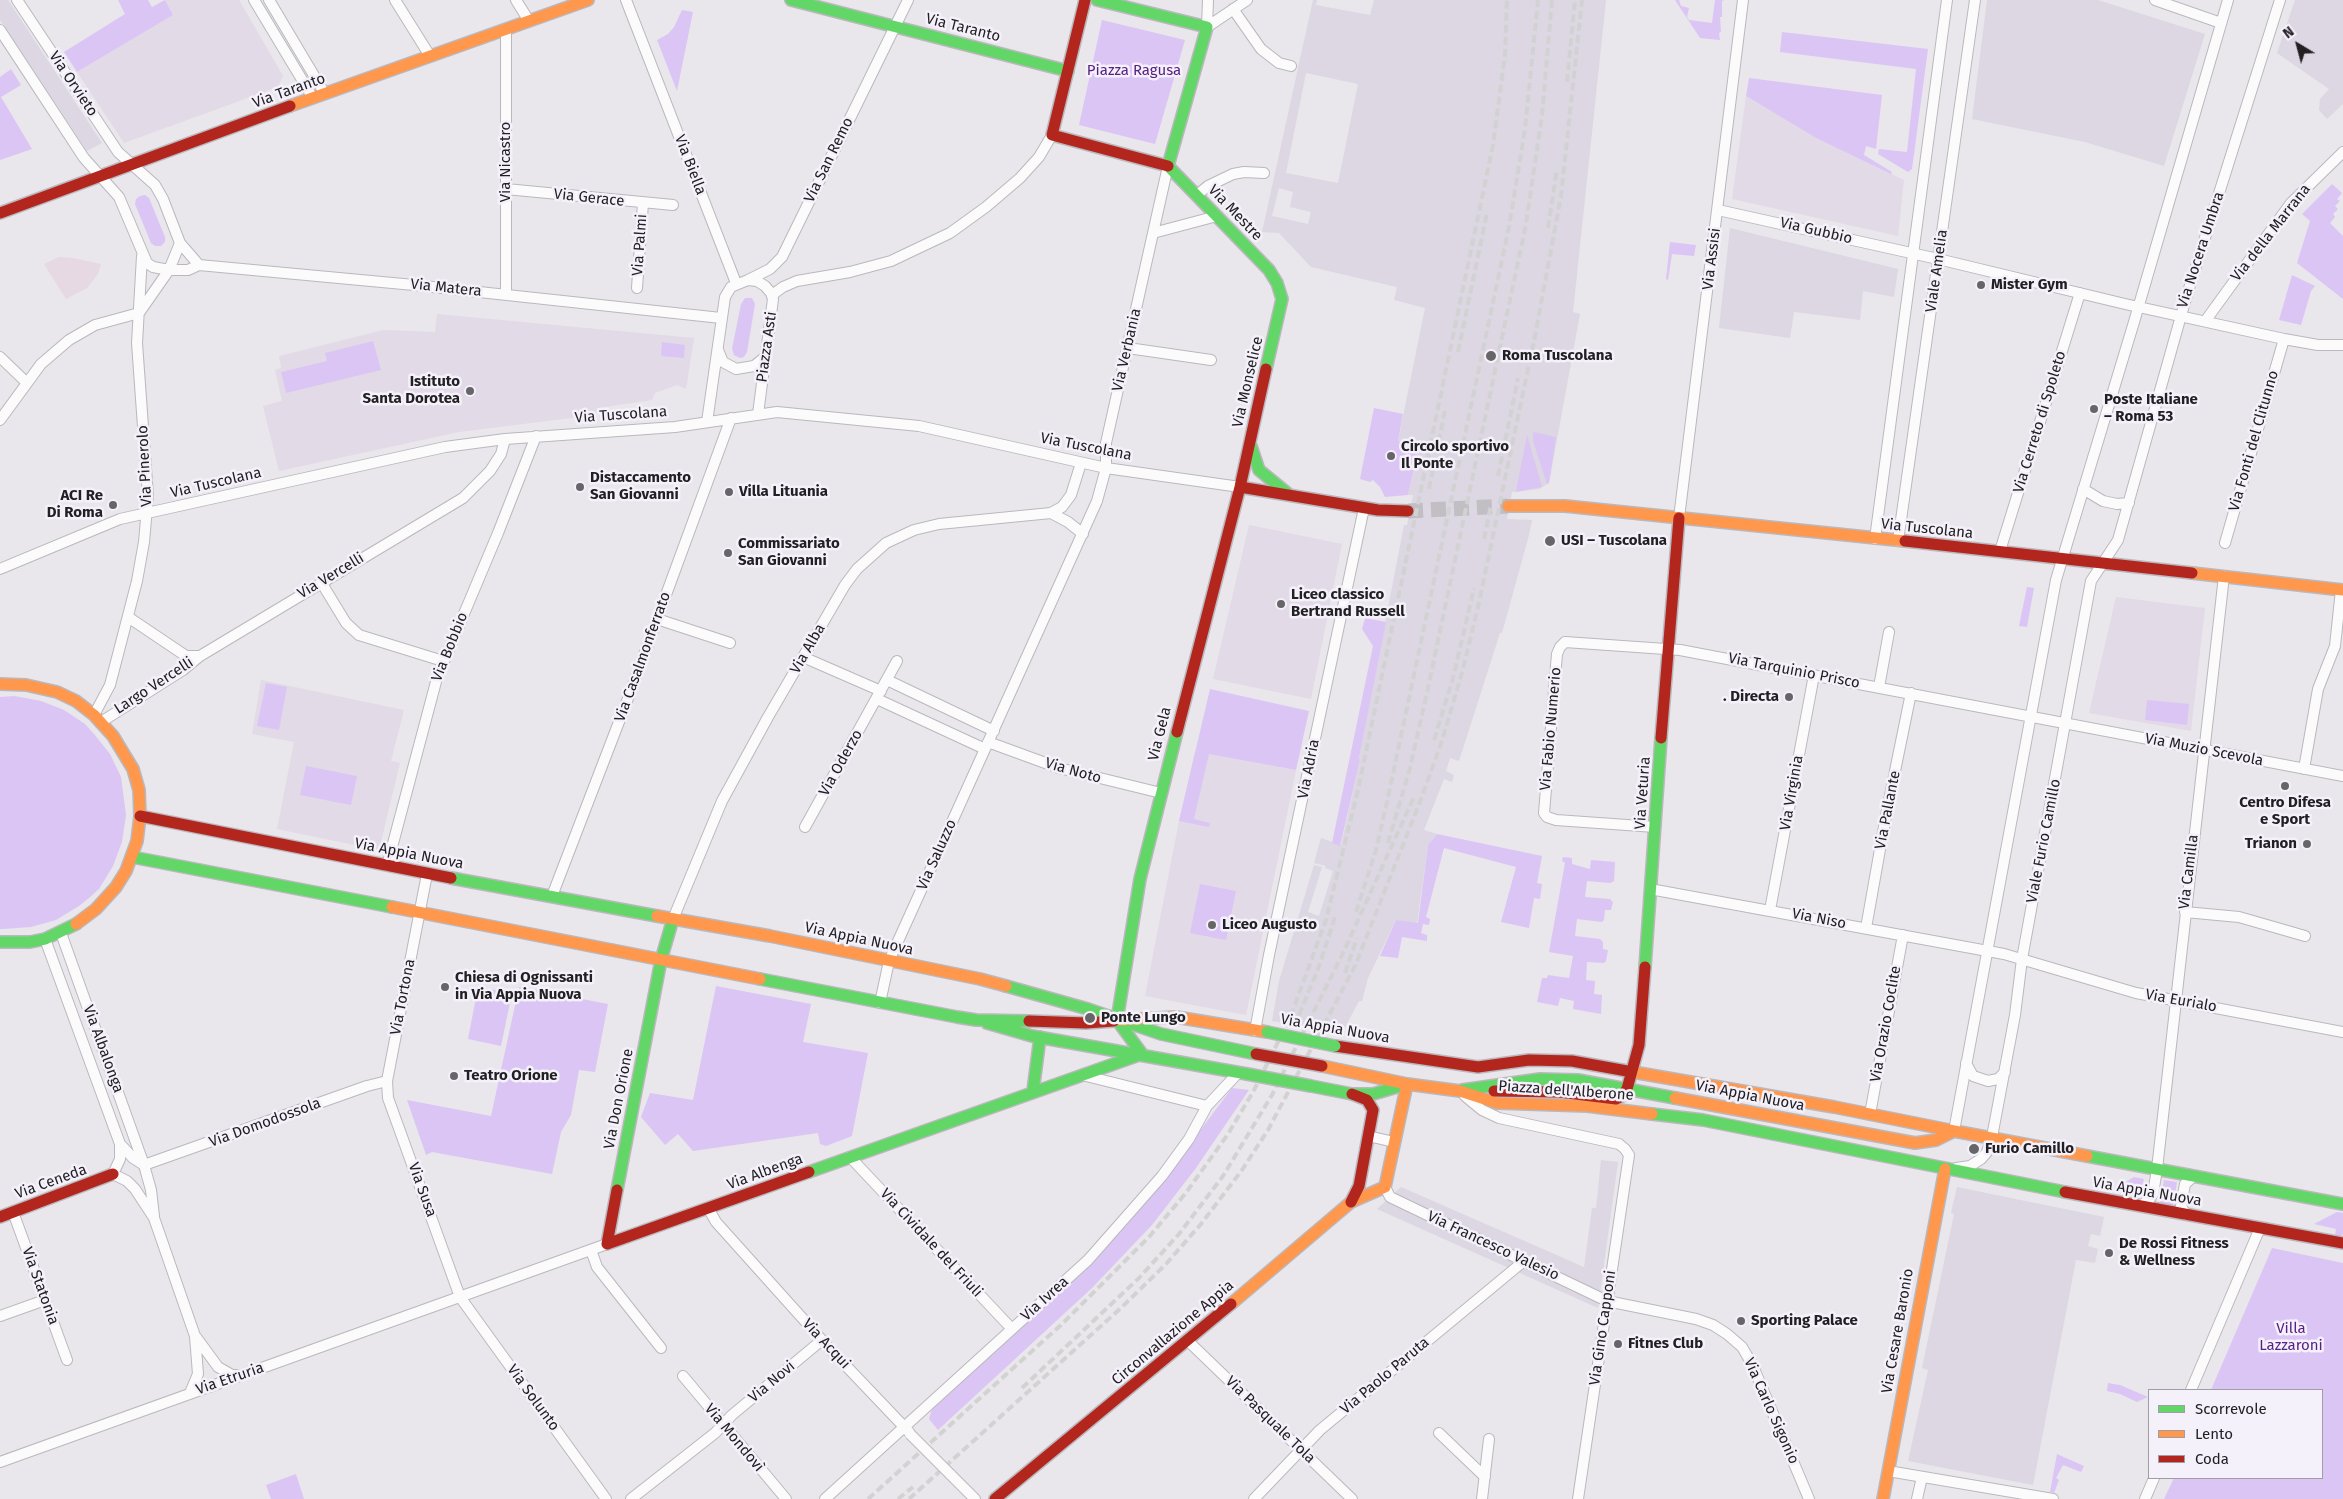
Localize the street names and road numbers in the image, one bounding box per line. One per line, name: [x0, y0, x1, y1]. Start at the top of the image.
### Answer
street label: Via Taranto: [924, 10, 1002, 46]
street label: Via Orvieto: [45, 48, 101, 120]
street label: Via Taranto: [250, 70, 328, 112]
street label: Via San Remo: [801, 115, 857, 205]
street label: Via Nicastro: [497, 122, 515, 202]
street label: Via Biella: [670, 132, 710, 198]
street label: Via Mestre: [1204, 181, 1266, 245]
street label: Via della Marrana: [2227, 181, 2315, 285]
street label: Via Gerace: [553, 185, 625, 211]
street label: Via Nocera Umbra: [2174, 190, 2228, 310]
street label: Via Palmi: [629, 213, 651, 277]
street label: Via Gubbio: [1778, 214, 1854, 248]
street label: Via Assisi: [1699, 227, 1725, 291]
street label: Viale Amelia: [1922, 228, 1952, 314]
street label: Via Matera: [410, 275, 482, 301]
street label: Via Verbania: [1109, 307, 1145, 393]
street label: Piazza Asti: [753, 310, 781, 384]
street label: Via Monselice: [1229, 335, 1267, 429]
street label: Via Cerreto di Spoleto: [2010, 349, 2070, 495]
street label: Via Fonti del Clitunno: [2225, 369, 2283, 513]
street label: Via Tuscolana: [574, 403, 668, 427]
street label: Via Pinerolo: [134, 425, 156, 507]
street label: Via Tuscolana: [1039, 429, 1133, 465]
street label: Via Tuscolana: [169, 464, 263, 502]
street label: Via Tuscolana: [1880, 515, 1974, 543]
street label: Via Vercelli: [295, 549, 367, 603]
street label: Via Casalmonferrato: [611, 590, 675, 724]
street label: Via Bobbio: [428, 610, 472, 684]
street label: Via Alba: [787, 621, 829, 677]
street label: Via Tarquinio Prisco: [1727, 649, 1861, 693]
street label: Largo Vercelli: [111, 654, 197, 718]
street label: Via Fabio Numerio: [1537, 666, 1565, 792]
street label: Via Gela: [1145, 705, 1175, 763]
street label: Via Oderzo: [815, 727, 867, 799]
street label: Via Muzio Scevola: [2143, 730, 2265, 770]
street label: Via Adria: [1294, 738, 1324, 800]
street label: Via Noto: [1043, 754, 1103, 788]
street label: Via Virginia: [1777, 754, 1807, 832]
street label: Via Veturia: [1631, 756, 1655, 830]
street label: Via Pallante: [1872, 769, 1904, 851]
street label: Viale Furio Camillo: [2023, 777, 2065, 905]
street label: Via Saluzzo: [913, 817, 961, 893]
street label: Via Camilla: [2175, 834, 2203, 910]
street label: Via Appia Nuova: [353, 835, 465, 873]
street label: Via Niso: [1790, 905, 1848, 933]
street label: Via Appia Nuova: [803, 919, 915, 959]
street label: Via Tortona: [387, 957, 419, 1037]
street label: Via Orazio Coclite: [1867, 964, 1905, 1084]
street label: Via Eurialo: [2144, 986, 2218, 1016]
street label: Via Albalonga: [79, 1003, 127, 1095]
street label: Via Appia Nuova: [1279, 1011, 1391, 1047]
street label: Via Don Orione: [600, 1047, 638, 1151]
street label: Piazza dell'Alberone: [1498, 1077, 1634, 1105]
street label: Via Appia Nuova: [1694, 1077, 1806, 1115]
street label: Via Domodossola: [207, 1094, 323, 1152]
street label: Via Albenga: [725, 1150, 805, 1194]
street label: Via Susa: [404, 1160, 440, 1220]
street label: Via Ceneda: [13, 1161, 89, 1203]
street label: Via Appia Nuova: [2091, 1174, 2203, 1210]
street label: Via Cividale del Friuli: [876, 1185, 986, 1301]
street label: Via Francesco Valesio: [1424, 1207, 1562, 1285]
street label: Via Statonia: [18, 1245, 62, 1327]
street label: Via Cesare Baronio: [1878, 1267, 1918, 1395]
street label: Via Gino Capponi: [1586, 1269, 1620, 1387]
street label: Via Ivrea: [1017, 1273, 1073, 1325]
street label: Circonvallazione Appia: [1108, 1277, 1238, 1389]
street label: Via Acqui: [798, 1315, 854, 1373]
street label: Via Paolo Paruta: [1337, 1334, 1433, 1418]
street label: Via Carlo Sigonio: [1739, 1355, 1803, 1467]
street label: Via Novi: [745, 1357, 799, 1407]
street label: Via Etruria: [194, 1359, 266, 1399]
street label: Via Solunto: [503, 1361, 563, 1435]
street label: Via Pasquale Tola: [1221, 1373, 1319, 1467]
street label: Via Mondovì: [700, 1400, 768, 1476]

